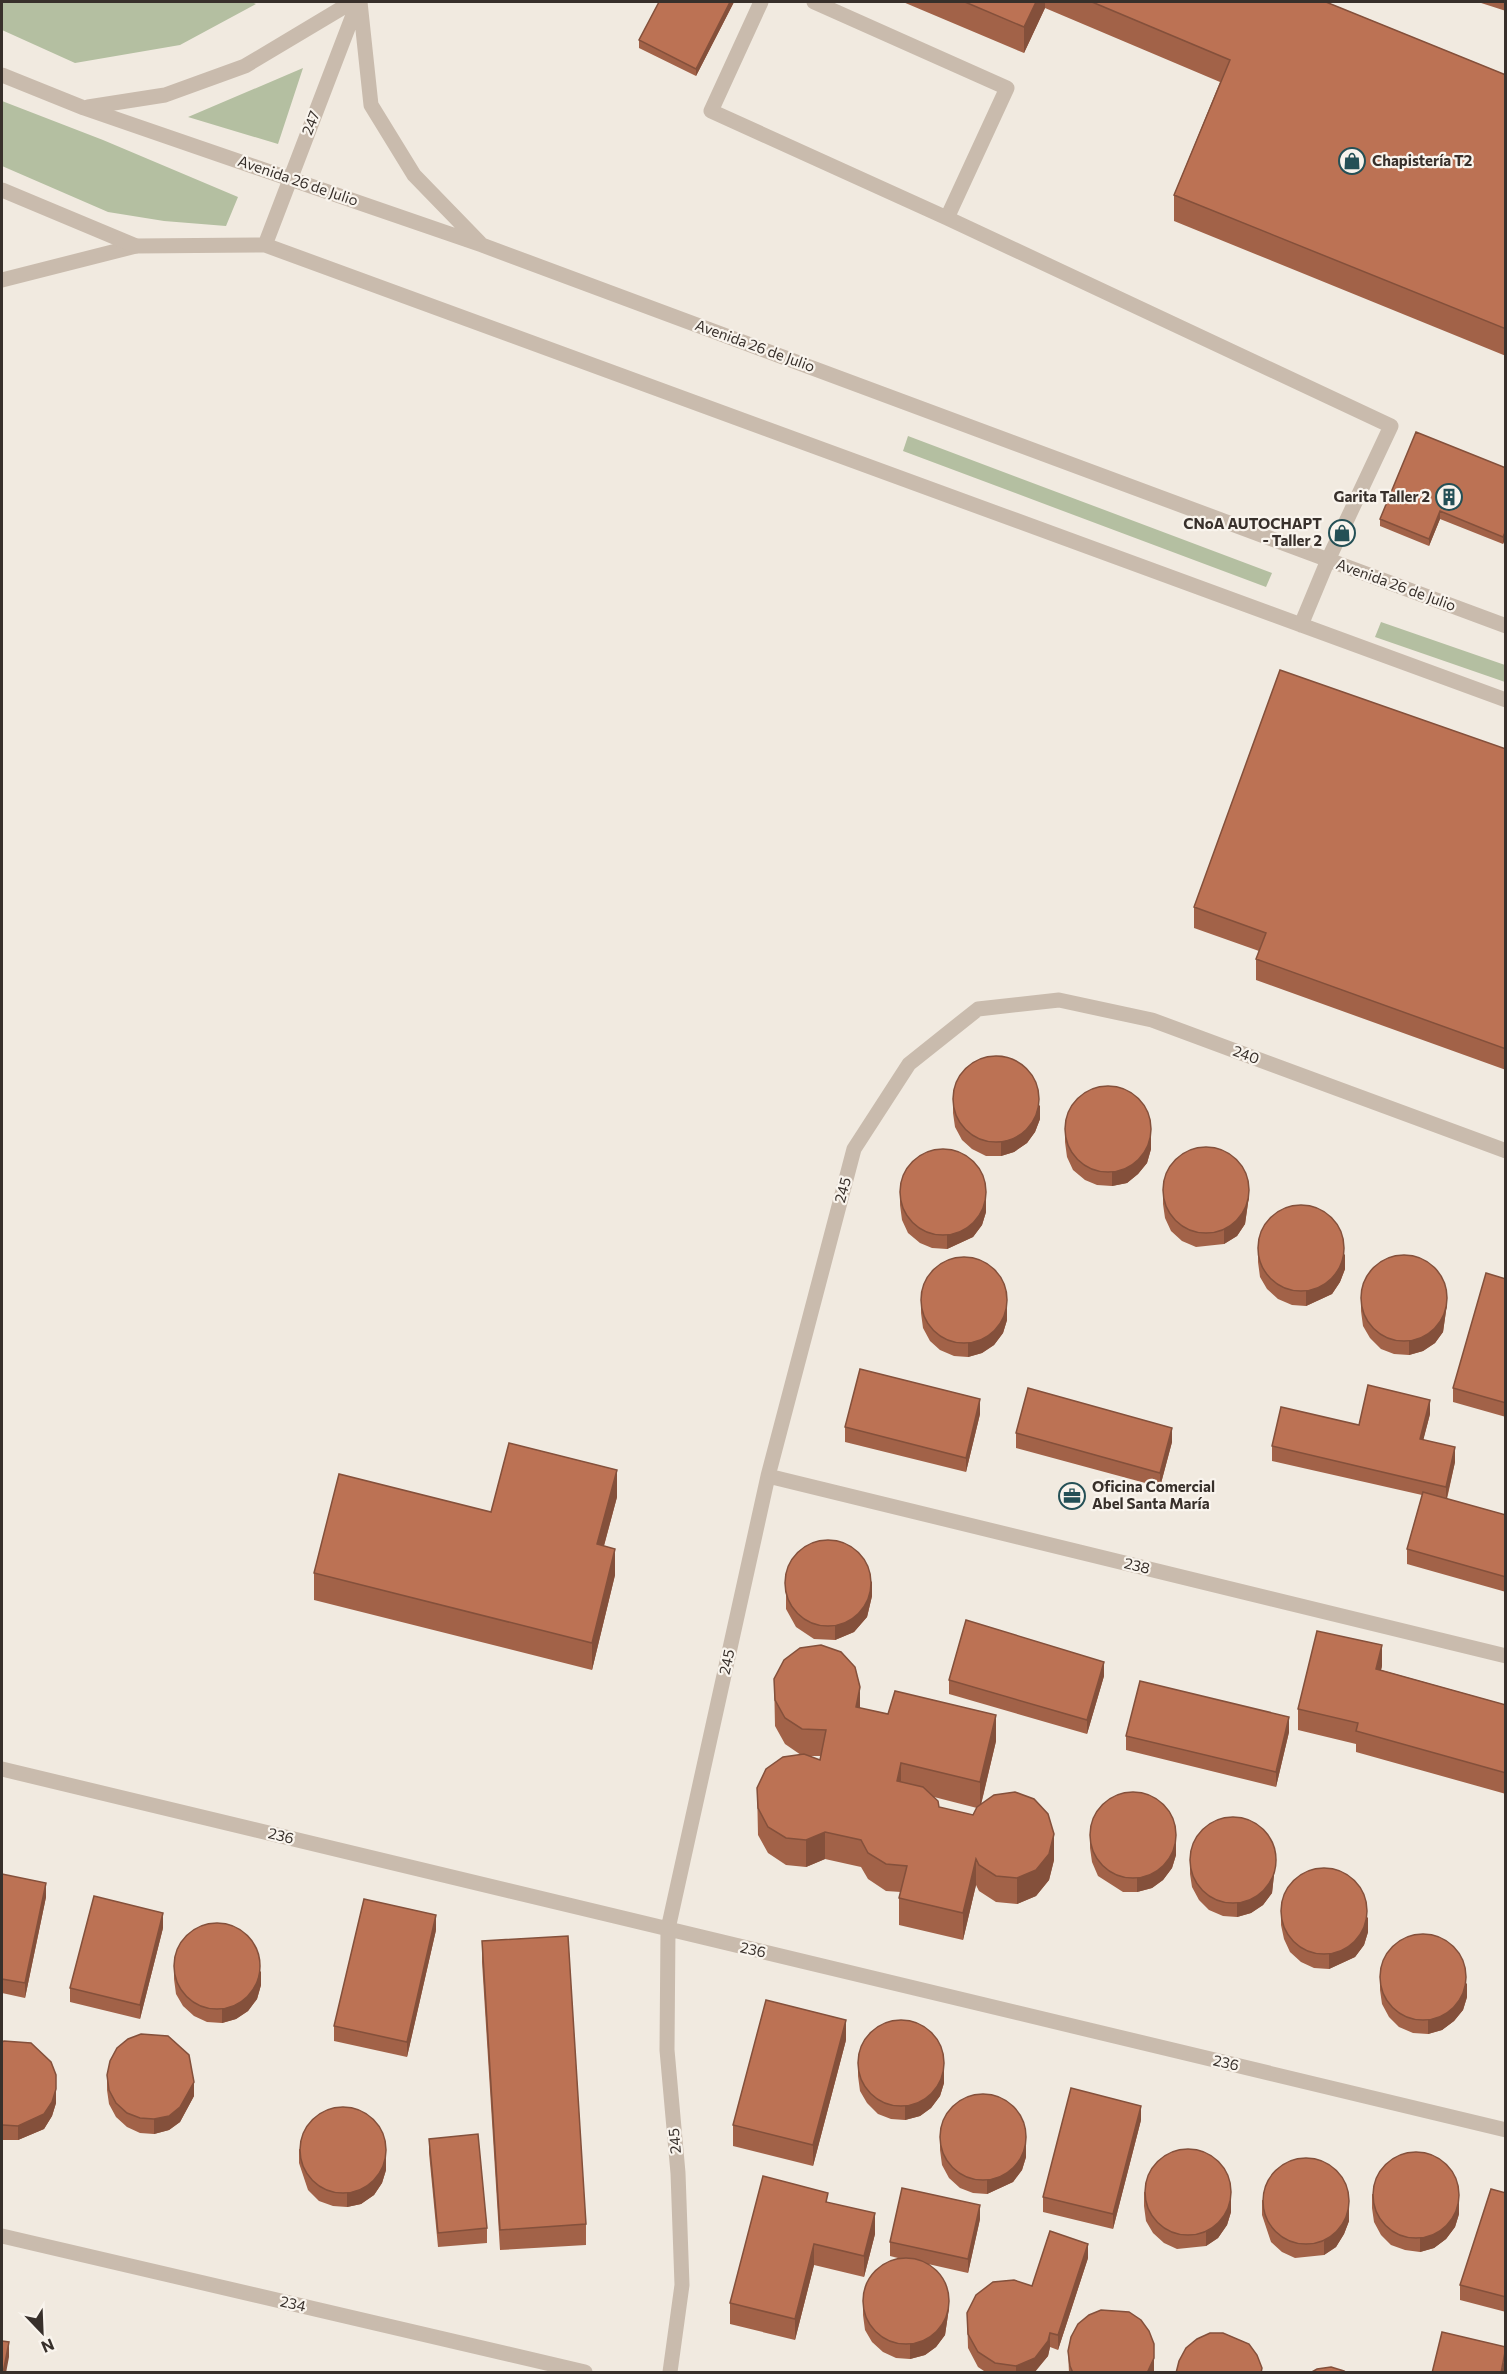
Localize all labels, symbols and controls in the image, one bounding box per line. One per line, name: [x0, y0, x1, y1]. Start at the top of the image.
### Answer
street label: 247: [297, 108, 323, 137]
shop icon: Chapistería T2: [1337, 146, 1367, 176]
street label: Avenida 26 de Julio: [236, 151, 361, 209]
place label: Chapistería T2: [1372, 151, 1472, 169]
street label: Avenida 26 de Julio: [693, 315, 818, 375]
building icon: Garita Taller 2: [1434, 482, 1464, 512]
place label: Garita Taller 2: [1333, 487, 1430, 505]
place label: CNoA AUTOCHAPT - Taller 2: [1183, 514, 1322, 549]
shop icon: CNoA AUTOCHAPT - Taller 2: [1327, 518, 1357, 548]
street label: Avenida 26 de Julio: [1334, 554, 1459, 614]
street label: 240: [1231, 1041, 1262, 1067]
street label: 245: [830, 1175, 854, 1204]
place label: Oficina Comercial Abel Santa María: [1092, 1477, 1215, 1512]
office icon: Oficina Comercial Abel Santa María: [1057, 1481, 1087, 1511]
street label: 238: [1122, 1553, 1152, 1577]
street label: 245: [715, 1647, 737, 1676]
street label: 236: [266, 1823, 296, 1847]
street label: 236: [739, 1937, 768, 1961]
street label: 236: [1212, 2050, 1241, 2074]
street label: 245: [664, 2128, 684, 2155]
street label: 234: [279, 2291, 308, 2315]
north arrow: [12, 2302, 72, 2362]
text: N: [39, 2335, 57, 2357]

